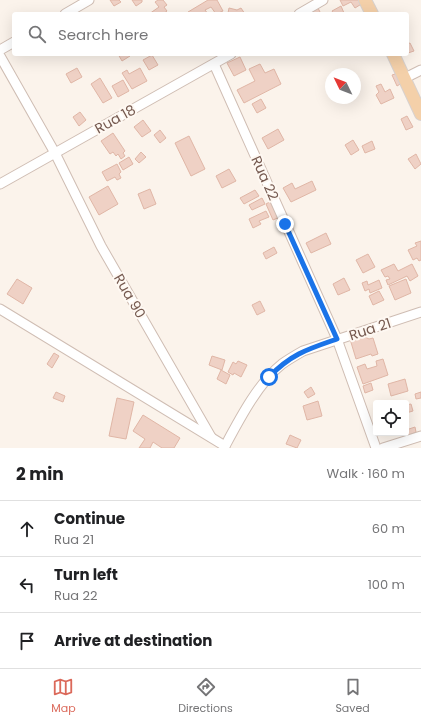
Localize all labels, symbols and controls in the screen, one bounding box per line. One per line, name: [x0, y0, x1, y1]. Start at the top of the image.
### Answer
search box: [12, 12, 409, 56]
icon: search: [26, 23, 48, 45]
text: Search here: [58, 24, 148, 45]
north arrow: [325, 68, 361, 104]
street label: Rua 18: [91, 100, 139, 138]
street label: Rua 22: [246, 153, 284, 203]
route end: [276, 215, 294, 233]
street label: Rua 90: [109, 270, 151, 322]
street label: Rua 21: [346, 313, 394, 345]
route start: [260, 368, 278, 386]
map controls: [373, 400, 409, 436]
button: locate: [373, 400, 409, 436]
text: 2 min: [16, 462, 64, 486]
text: Walk · 160 m: [326, 464, 405, 483]
text: Continue: [54, 508, 125, 529]
icon: ahead: [16, 518, 38, 540]
text: 60 m: [372, 519, 405, 538]
text: Rua 21: [54, 530, 94, 549]
text: Turn left: [54, 564, 118, 585]
icon: left: [16, 574, 38, 596]
text: 100 m: [368, 575, 405, 594]
text: Rua 22: [54, 586, 97, 605]
icon: arrive: [16, 630, 38, 652]
text: Arrive at destination: [54, 630, 212, 651]
tab: Map: [51, 676, 76, 717]
tab: Directions: [178, 676, 233, 717]
tab: Saved: [335, 676, 370, 717]

